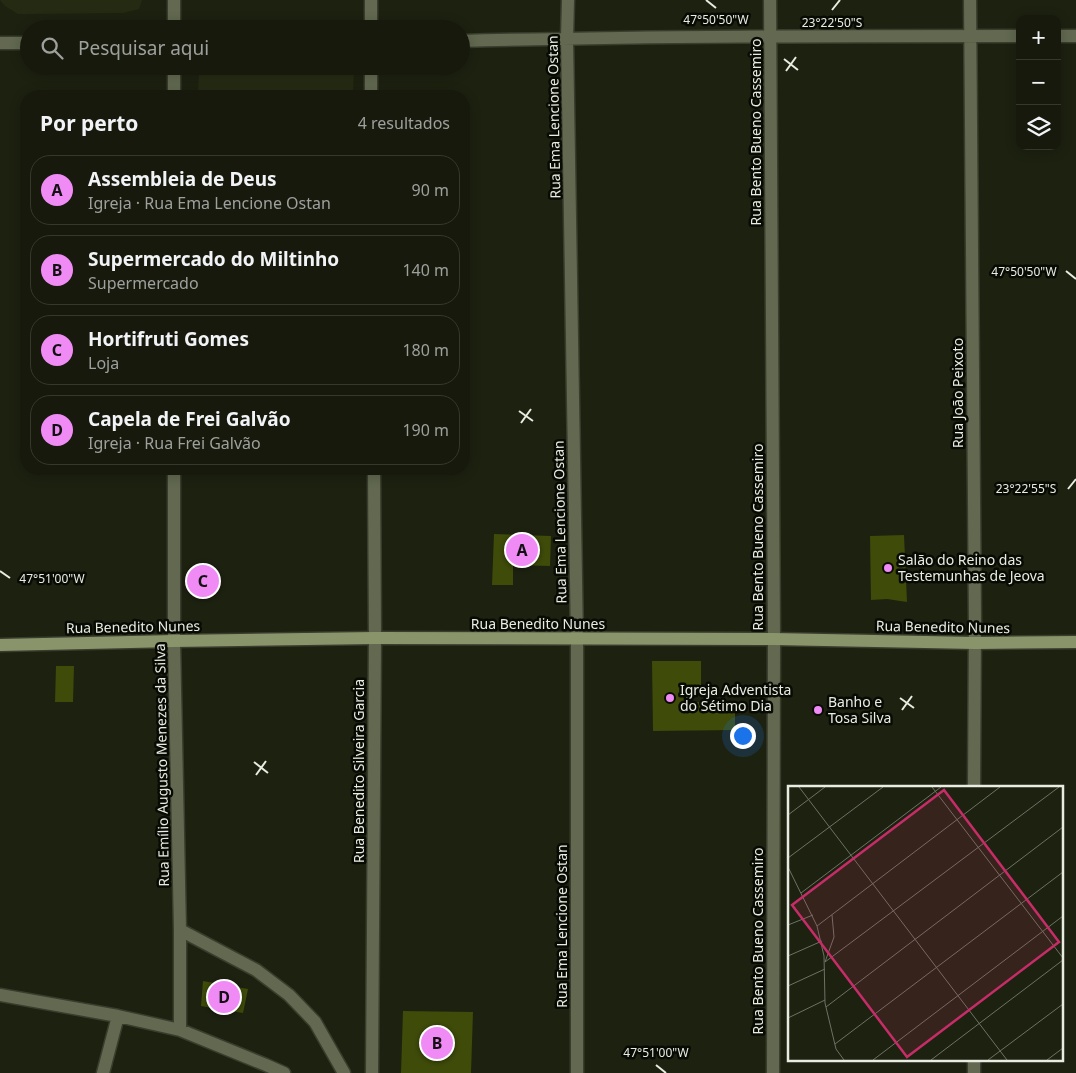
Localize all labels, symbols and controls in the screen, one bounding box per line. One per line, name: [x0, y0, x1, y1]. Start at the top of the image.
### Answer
text: 47°50'50"W: [683, 11, 749, 28]
text: 23°22'50"S: [802, 14, 863, 31]
map controls: [1016, 15, 1061, 150]
button: +: [1016, 15, 1061, 60]
search box: [20, 20, 470, 75]
icon: search: [38, 34, 66, 62]
text: Pesquisar aqui: [78, 35, 209, 61]
street label: Rua Ema Lencione Ostan: [543, 35, 564, 199]
street label: Rua Bento Bueno Cassemiro: [746, 39, 765, 225]
button: −: [1016, 60, 1061, 105]
button: layers: [1016, 105, 1061, 150]
text: Por perto: [40, 109, 138, 137]
text: 4 resultados: [358, 112, 450, 134]
text: Assembleia de Deus: [88, 166, 277, 192]
text: A: [51, 179, 63, 201]
text: 90 m: [412, 179, 449, 201]
text: Igreja · Rua Ema Lencione Ostan: [88, 192, 331, 214]
text: Supermercado do Miltinho: [88, 246, 339, 272]
text: B: [52, 259, 62, 281]
text: 140 m: [402, 259, 449, 281]
text: 47°50'50"W: [991, 263, 1057, 280]
text: Supermercado: [88, 272, 199, 294]
text: Hortifruti Gomes: [88, 326, 249, 352]
street label: Rua João Peixoto: [948, 338, 967, 448]
text: C: [52, 339, 62, 361]
text: 180 m: [402, 339, 449, 361]
text: Loja: [88, 352, 119, 374]
text: Capela de Frei Galvão: [88, 406, 291, 432]
text: D: [51, 419, 63, 441]
text: 190 m: [402, 419, 449, 441]
text: Igreja · Rua Frei Galvão: [88, 432, 261, 454]
street label: Rua Ema Lencione Ostan: [549, 440, 570, 604]
street label: Rua Bento Bueno Cassemiro: [748, 444, 767, 630]
text: 23°22'55"S: [996, 480, 1057, 497]
pin: A: [506, 531, 538, 569]
place label: Salão do Reino das Testemunhas de Jeova: [898, 550, 1045, 585]
pin: C: [187, 562, 219, 600]
marker: Salão do Reino das Testemunhas de Jeova: [882, 562, 894, 574]
text: 47°51'00"W: [19, 570, 85, 587]
street label: Rua Benedito Nunes: [471, 614, 605, 633]
street label: Rua Benedito Nunes: [66, 616, 201, 637]
street label: Rua Benedito Nunes: [876, 616, 1011, 637]
street label: Rua Emílio Augusto Menezes da Silva: [150, 643, 173, 887]
street label: Rua Benedito Silveira Garcia: [349, 679, 368, 863]
place label: Igreja Adventista do Sétimo Dia: [680, 680, 791, 715]
marker: Igreja Adventista do Sétimo Dia: [664, 692, 676, 704]
place label: Banho e Tosa Silva: [828, 692, 891, 727]
marker: Banho e Tosa Silva: [812, 704, 824, 716]
your location: [730, 723, 756, 749]
inset map: [788, 786, 1064, 1060]
street label: Rua Ema Lencione Ostan: [552, 844, 571, 1008]
street label: Rua Bento Bueno Cassemiro: [748, 848, 767, 1034]
pin: D: [208, 978, 240, 1016]
pin: B: [421, 1024, 453, 1062]
text: 47°51'00"W: [623, 1044, 689, 1061]

